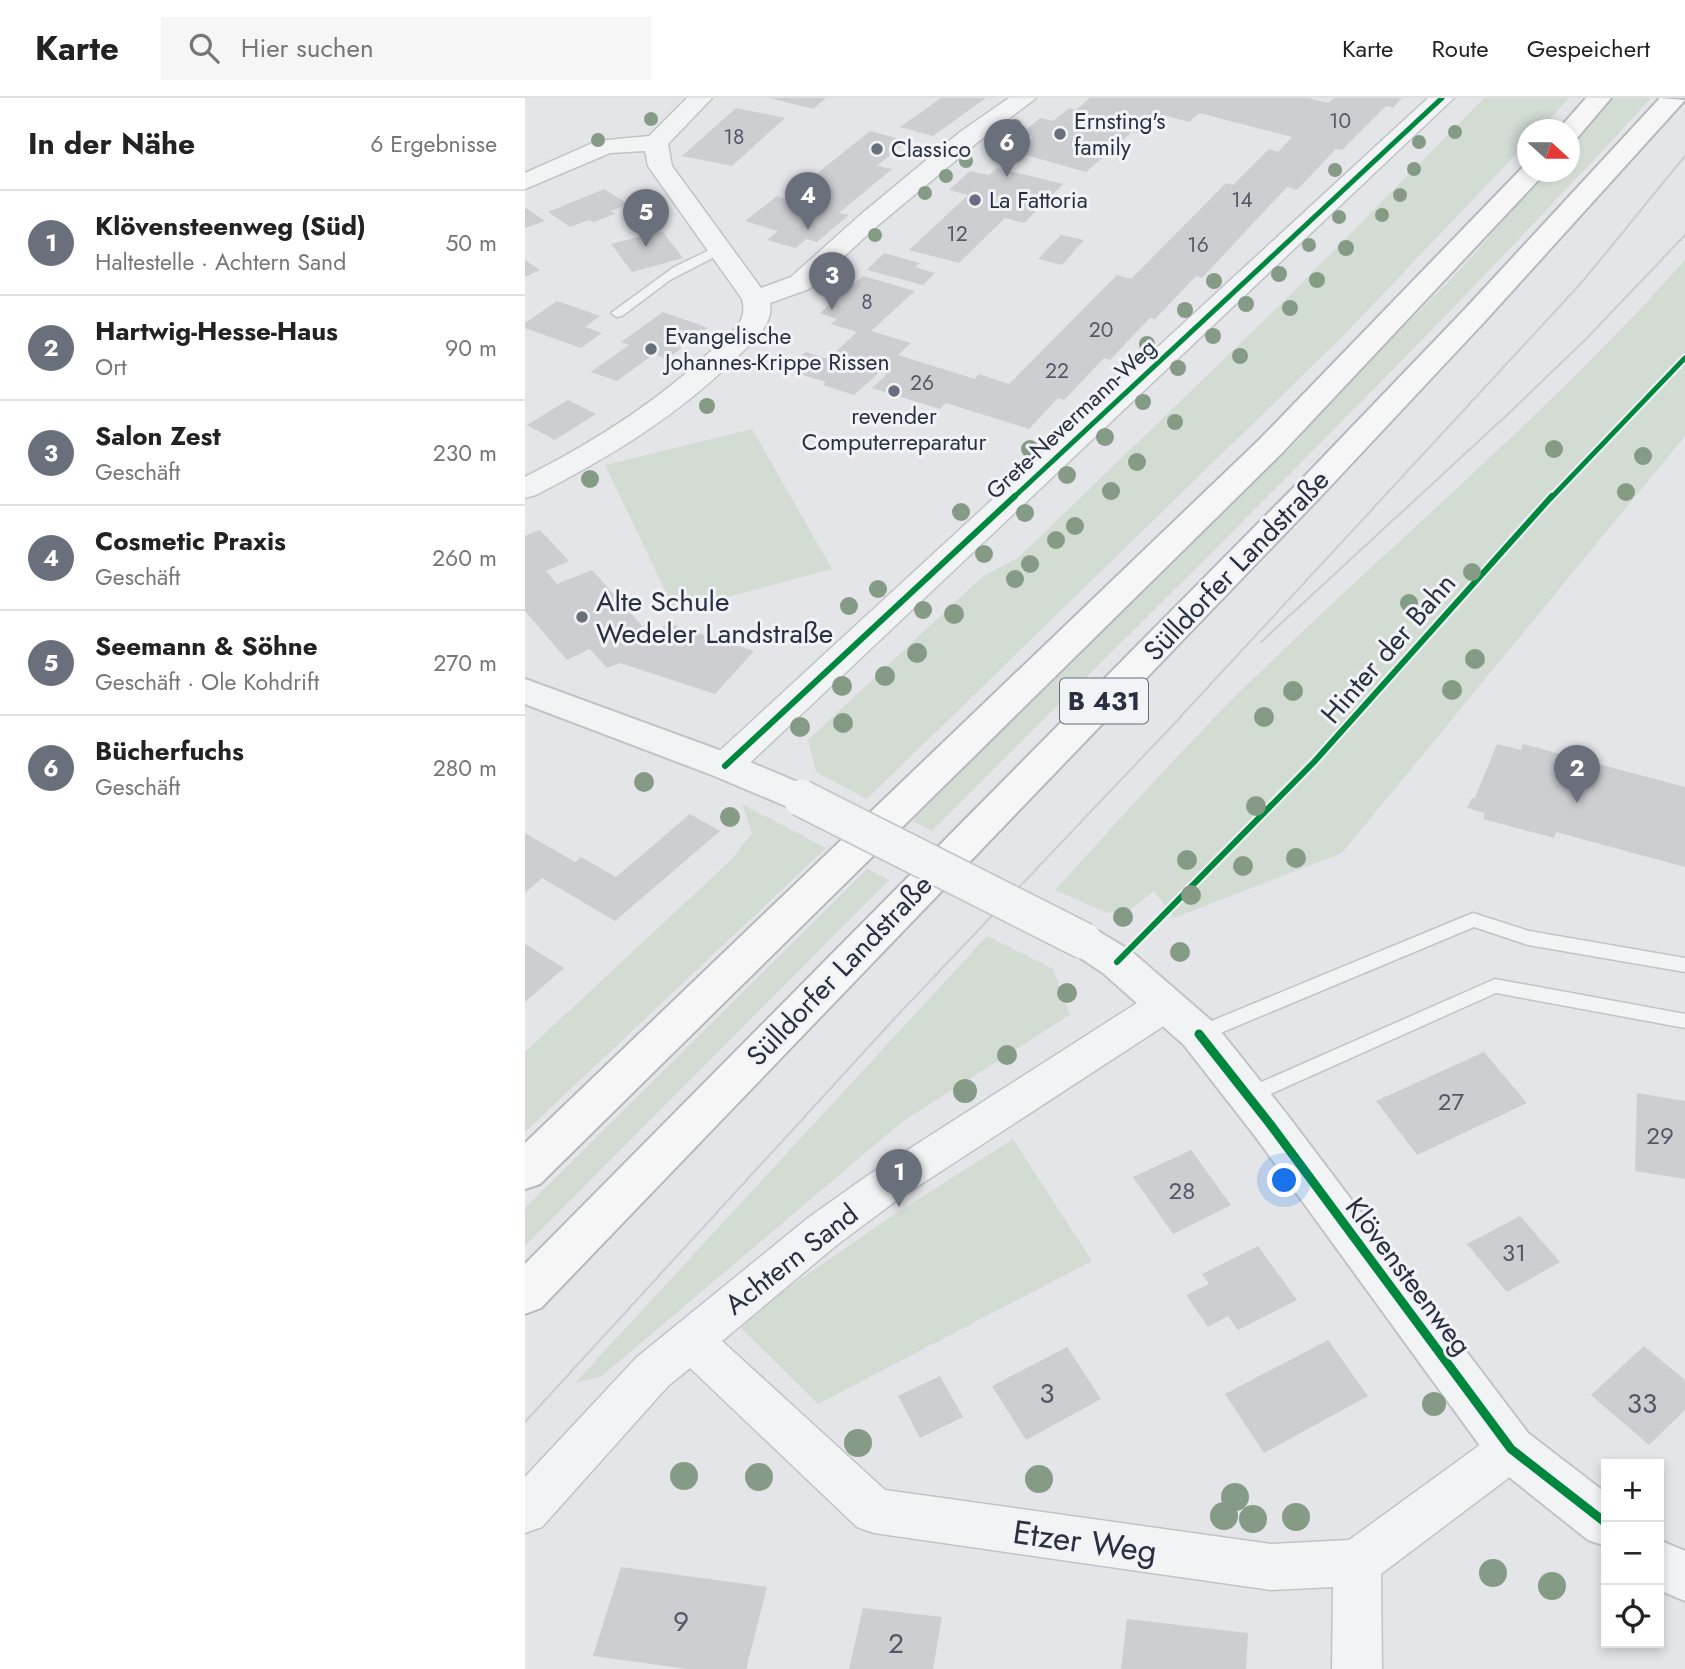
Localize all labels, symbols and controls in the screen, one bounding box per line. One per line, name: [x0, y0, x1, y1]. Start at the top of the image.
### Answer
search box: [161, 17, 651, 80]
text: Karte: [35, 25, 119, 72]
icon: search: [185, 29, 223, 67]
text: Hier suchen: [241, 29, 374, 67]
text: Karte: [1342, 31, 1393, 66]
text: Route: [1431, 31, 1489, 66]
text: Gespeichert: [1527, 31, 1650, 66]
place label: Ernsting's family: [1074, 104, 1165, 164]
house number: 10: [1329, 106, 1351, 136]
pin: 6: [984, 119, 1030, 177]
north arrow: [1517, 119, 1580, 182]
text: In der Nähe: [28, 122, 195, 165]
house number: 18: [724, 122, 744, 152]
marker: Ernsting's family: [1052, 126, 1068, 142]
text: 6 Ergebnisse: [370, 127, 497, 161]
place label: Classico: [891, 132, 971, 166]
marker: Classico: [869, 141, 885, 157]
pin: 4: [785, 172, 831, 230]
place label: La Fattoria: [989, 183, 1088, 217]
house number: 14: [1231, 185, 1253, 215]
pin: 5: [623, 189, 669, 247]
marker: La Fattoria: [967, 192, 983, 208]
text: Klövensteenweg (Süd): [95, 207, 366, 245]
house number: 12: [946, 219, 968, 249]
text: 1: [45, 226, 57, 260]
text: 50 m: [445, 226, 497, 260]
house number: 16: [1187, 230, 1209, 260]
text: Haltestelle · Achtern Sand: [95, 245, 346, 279]
pin: 3: [809, 252, 855, 310]
house number: 8: [861, 287, 873, 317]
text: Hartwig-Hesse-Haus: [95, 312, 338, 350]
house number: 20: [1089, 315, 1113, 345]
place label: Evangelische Johannes-Krippe Rissen: [662, 319, 889, 379]
text: 2: [43, 331, 59, 365]
text: 90 m: [445, 331, 497, 365]
street label: Grete-Nevermann-Weg: [978, 331, 1164, 507]
marker: Evangelische Johannes-Krippe Rissen: [643, 341, 659, 357]
text: Ort: [95, 350, 127, 384]
house number: 22: [1045, 356, 1069, 386]
house number: 26: [910, 368, 934, 398]
marker: revender Computerreparatur: [886, 383, 902, 399]
place label: revender Computerreparatur: [802, 399, 986, 459]
text: Salon Zest: [95, 417, 221, 455]
text: 3: [44, 436, 58, 470]
text: 230 m: [433, 436, 497, 470]
text: Geschäft: [95, 455, 180, 489]
street label: Sülldorfer Landstraße: [1134, 460, 1339, 670]
text: Cosmetic Praxis: [95, 522, 286, 560]
text: 4: [43, 541, 59, 575]
text: 260 m: [432, 541, 497, 575]
text: Geschäft: [95, 560, 180, 594]
street label: Hinter der Bahn: [1311, 564, 1466, 733]
place label: Alte Schule Wedeler Landstraße: [596, 581, 833, 654]
marker: Alte Schule Wedeler Landstraße: [574, 609, 590, 625]
text: Seemann & Söhne: [95, 627, 318, 665]
text: 5: [44, 646, 58, 680]
text: 270 m: [433, 646, 497, 680]
text: Geschäft · Ole Kohdrift: [95, 665, 319, 699]
road number: B 431: [1060, 678, 1148, 723]
text: Bücherfuchs: [95, 732, 244, 770]
pin: 2: [1554, 745, 1600, 803]
text: 6: [43, 751, 59, 785]
text: 280 m: [433, 751, 497, 785]
text: Geschäft: [95, 770, 180, 804]
street label: Sülldorfer Landstraße: [737, 865, 942, 1075]
house number: 27: [1438, 1084, 1465, 1119]
house number: 29: [1646, 1118, 1674, 1153]
pin: 1: [876, 1149, 922, 1207]
your location: [1267, 1163, 1301, 1197]
house number: 28: [1169, 1173, 1195, 1208]
street label: Klövensteenweg: [1335, 1189, 1482, 1364]
street label: Achtern Sand: [716, 1194, 867, 1325]
house number: 31: [1502, 1235, 1526, 1270]
house number: 3: [1039, 1373, 1055, 1414]
house number: 33: [1627, 1383, 1657, 1424]
map controls: [1601, 1459, 1664, 1648]
button: +: [1601, 1459, 1664, 1522]
street label: Etzer Weg: [1010, 1508, 1160, 1575]
button: −: [1601, 1522, 1664, 1585]
button: locate: [1601, 1585, 1664, 1648]
house number: 9: [673, 1601, 689, 1642]
house number: 2: [888, 1623, 904, 1664]

